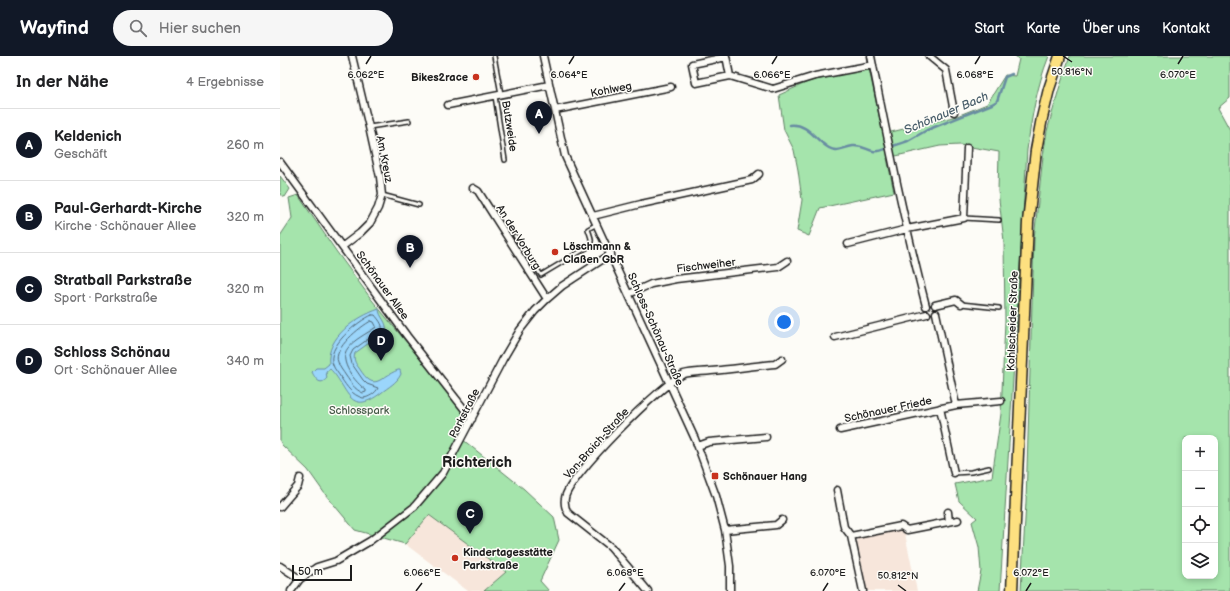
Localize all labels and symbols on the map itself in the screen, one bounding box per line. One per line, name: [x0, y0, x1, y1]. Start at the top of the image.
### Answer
text: 50.816°N: [1051, 66, 1093, 78]
text: 6.062°E: [348, 69, 385, 81]
text: 6.064°E: [551, 69, 588, 81]
text: 6.066°E: [753, 69, 791, 81]
text: 6.068°E: [956, 69, 994, 81]
text: 6.070°E: [1160, 69, 1196, 81]
place label: Bikes2race: [411, 71, 468, 84]
marker: Bikes2race: [471, 72, 481, 82]
street label: Kohlweg: [589, 79, 633, 100]
water label: Schönauer Bach: [902, 89, 991, 138]
street label: Butzweide: [499, 100, 520, 153]
pin: A: [526, 101, 552, 134]
street label: Am Kreuz: [374, 135, 396, 184]
street label: An der Vorburg: [494, 203, 544, 272]
pin: B: [397, 235, 423, 268]
place label: Löschmann & Claßen GbR: [563, 240, 631, 266]
marker: Löschmann & Claßen GbR: [550, 247, 560, 257]
street label: Schönauer Allee: [353, 249, 412, 322]
street label: Fischweiher: [676, 255, 737, 276]
street label: Kohlscheider Straße: [1004, 270, 1021, 371]
street label: Schloss-Schönau-Straße: [625, 271, 687, 388]
your location: [774, 312, 794, 332]
pin: D: [368, 328, 394, 361]
street label: Parkstraße: [447, 386, 483, 440]
street label: Schönauer Friede: [843, 394, 934, 425]
park label: Schlosspark: [329, 404, 390, 417]
street label: Von-Broich-Straße: [561, 405, 632, 482]
district label: Richterich: [442, 453, 512, 472]
place label: Schönauer Hang: [723, 470, 807, 483]
marker: Schönauer Hang: [710, 471, 720, 481]
pin: C: [457, 501, 483, 534]
place label: Kindertagesstätte Parkstraße: [463, 546, 553, 572]
marker: Kindertagesstätte Parkstraße: [450, 553, 460, 563]
scale bar: [292, 563, 352, 582]
text: 6.066°E: [403, 567, 441, 579]
text: 6.068°E: [606, 567, 644, 579]
text: 6.070°E: [810, 567, 846, 579]
text: 6.072°E: [1013, 567, 1049, 579]
text: 50.812°N: [878, 570, 918, 582]

